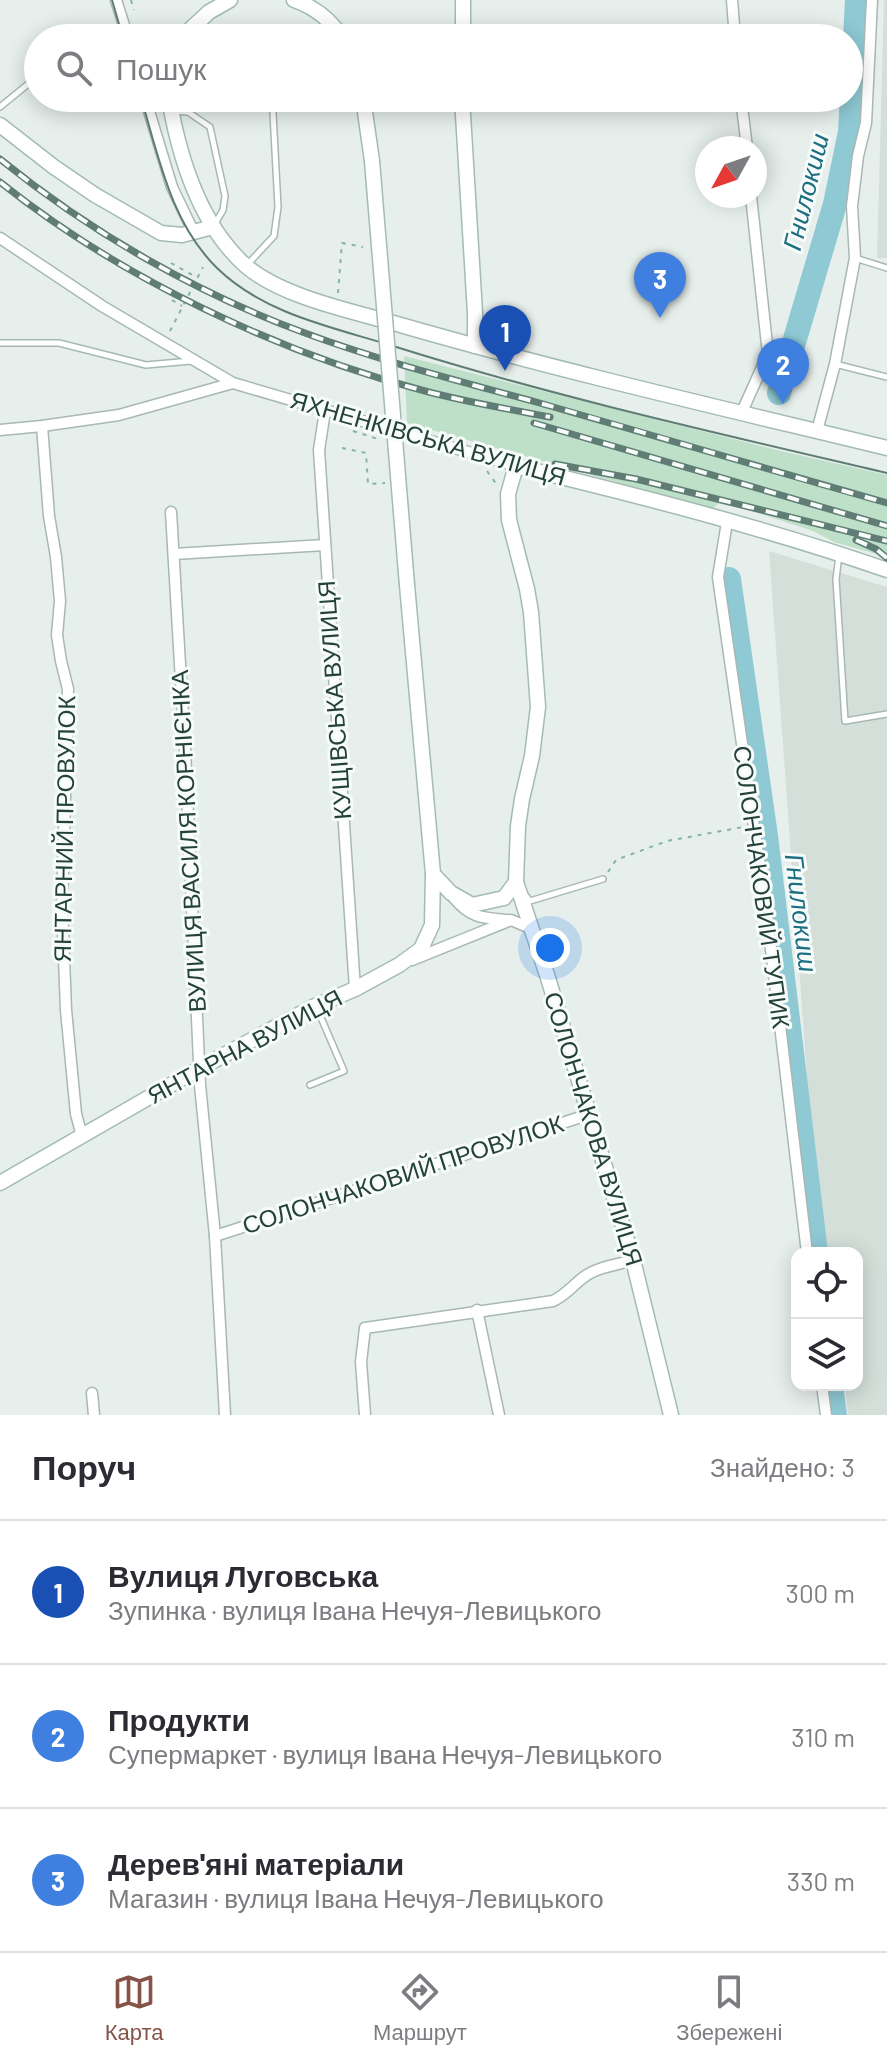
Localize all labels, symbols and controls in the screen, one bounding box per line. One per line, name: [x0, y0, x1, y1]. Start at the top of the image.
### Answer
search box: [24, 24, 863, 112]
icon: search: [52, 46, 96, 90]
text: Пошук: [116, 50, 206, 86]
water label: Гнилокиш: [775, 130, 834, 253]
north arrow: [695, 136, 767, 208]
pin: 3: [634, 252, 686, 318]
pin: 1: [479, 305, 531, 371]
pin: 2: [757, 338, 809, 404]
street label: ЯХНЕНКІВСЬКА ВУЛИЦЯ: [287, 384, 570, 491]
street label: КУЩІВСЬКА ВУЛИЦЯ: [311, 580, 356, 821]
street label: ВУЛИЦЯ ВАСИЛЯ КОРНІЄНКА: [164, 669, 211, 1013]
street label: ЯНТАРНИЙ ПРОВУЛОК: [47, 695, 80, 963]
street label: СОЛОНЧАКОВИЙ ТУПИК: [728, 744, 797, 1030]
water label: Гнилокиш: [780, 852, 825, 974]
your location: [530, 928, 570, 968]
street label: ЯНТАРНА ВУЛИЦЯ: [142, 982, 347, 1109]
street label: СОЛОНЧАКОВА ВУЛИЦЯ: [539, 988, 650, 1269]
street label: СОЛОНЧАКОВИЙ ПРОВУЛОК: [238, 1108, 567, 1239]
map controls: [791, 1247, 863, 1391]
button: locate: [791, 1247, 863, 1319]
button: layers: [791, 1319, 863, 1391]
text: Поруч: [32, 1446, 136, 1487]
text: Знайдено: 3: [710, 1451, 855, 1482]
text: Вулиця Луговська: [108, 1557, 378, 1593]
text: 1: [53, 1577, 63, 1608]
text: 300 m: [786, 1577, 855, 1608]
text: Зупинка · вулиця Івана Нечуя-Левицького: [108, 1594, 601, 1625]
text: Продукти: [108, 1701, 250, 1737]
text: 2: [51, 1721, 65, 1752]
text: 310 m: [791, 1721, 855, 1752]
text: Супермаркет · вулиця Івана Нечуя-Левицького: [108, 1738, 662, 1769]
text: Дерев'янi матерiали: [108, 1845, 404, 1881]
text: 3: [51, 1865, 65, 1896]
text: 330 m: [787, 1865, 855, 1896]
text: Магазин · вулиця Івана Нечуя-Левицького: [108, 1882, 604, 1913]
tab: Карта: [105, 1970, 164, 2046]
tab: Маршрут: [373, 1970, 467, 2046]
tab: Збережені: [676, 1970, 782, 2046]

